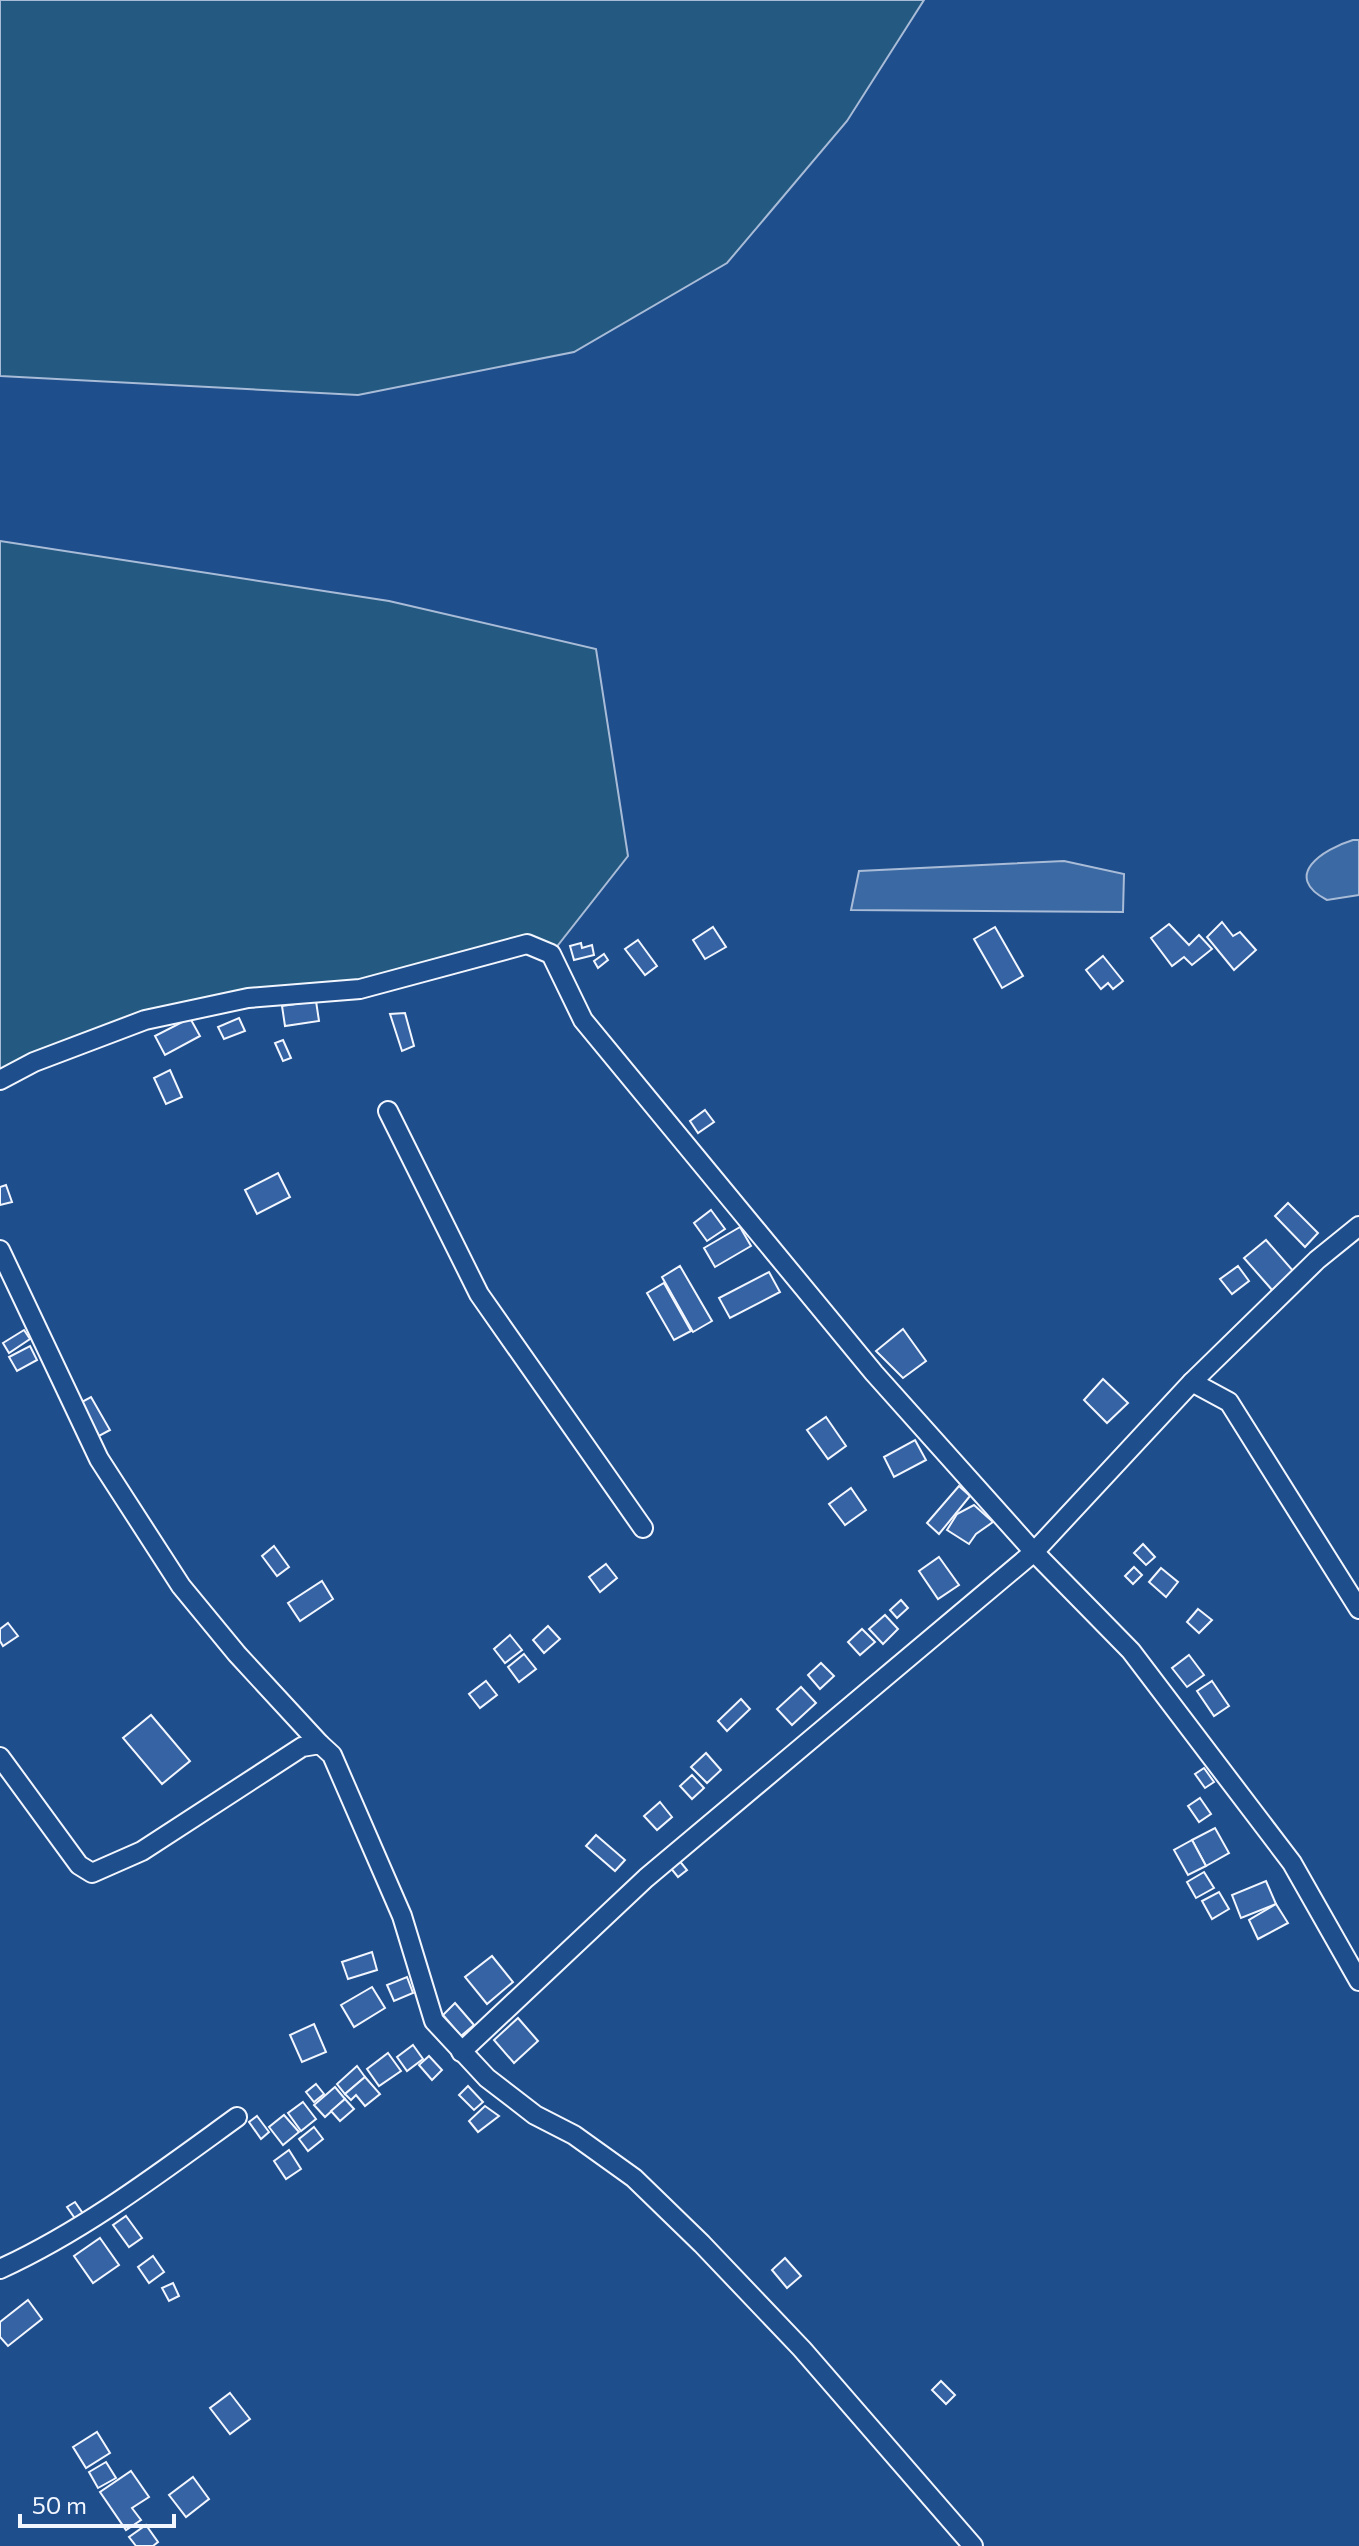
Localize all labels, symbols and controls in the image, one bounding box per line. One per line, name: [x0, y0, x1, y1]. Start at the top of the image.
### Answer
scale bar: [20, 2478, 174, 2528]
text: 50 m: [32, 2490, 87, 2519]

